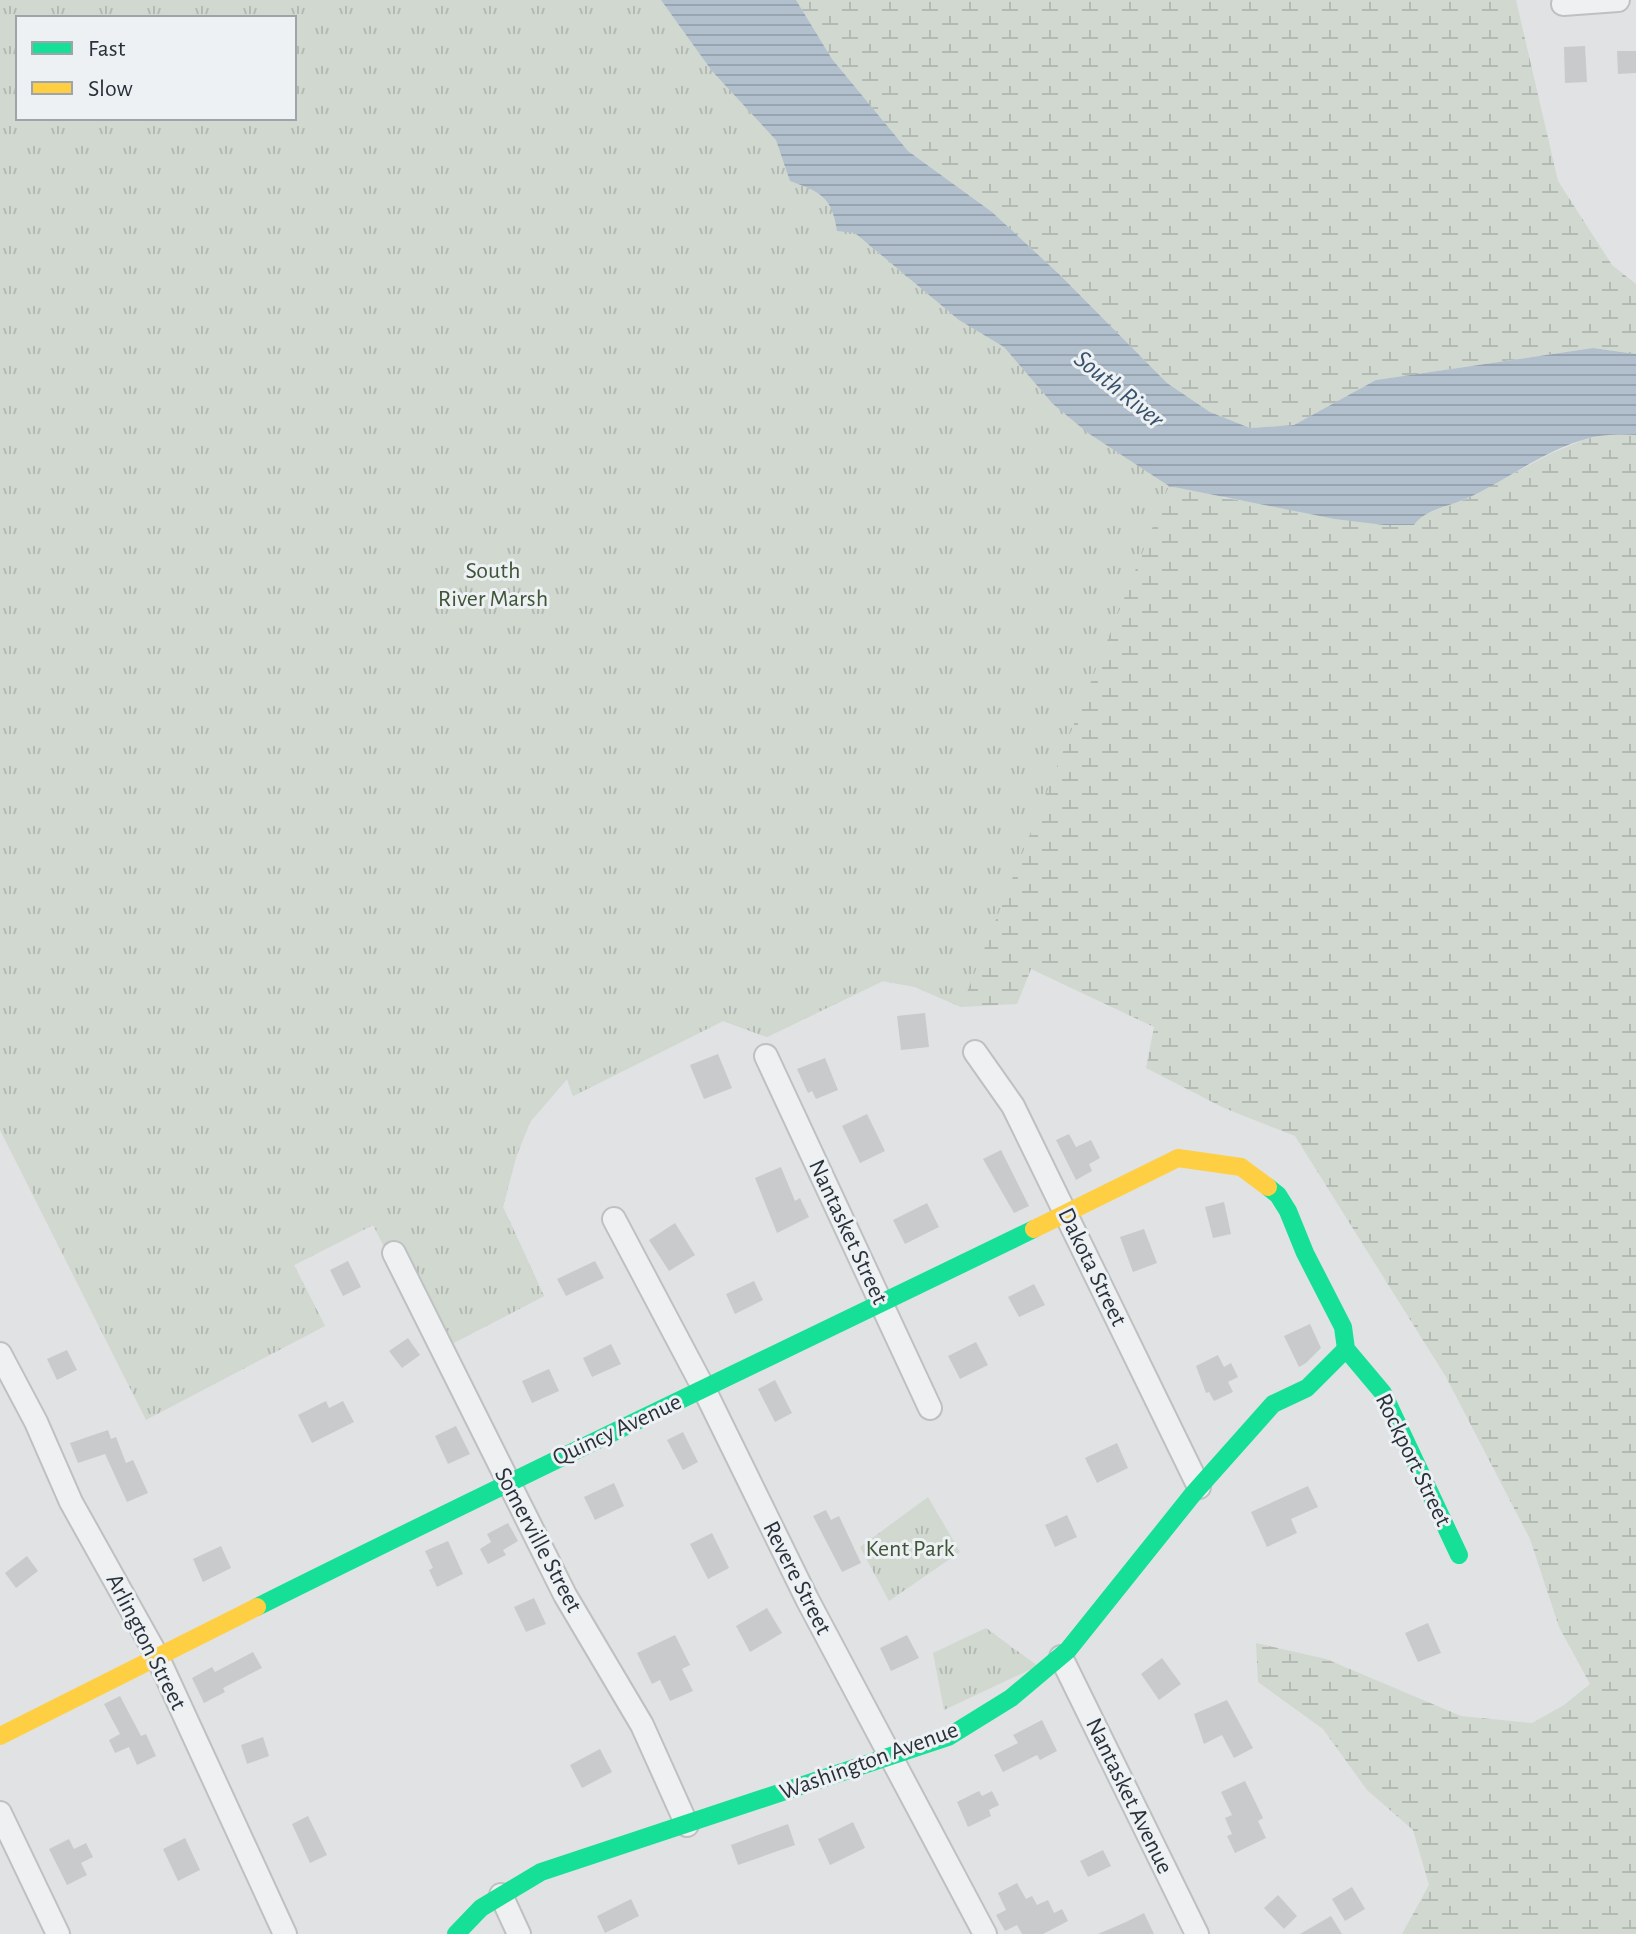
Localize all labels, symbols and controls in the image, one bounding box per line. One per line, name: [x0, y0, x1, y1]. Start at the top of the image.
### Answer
legend: [16, 16, 296, 120]
text: Fast: [88, 37, 126, 61]
text: Slow: [88, 77, 133, 101]
water label: South River: [1069, 345, 1170, 434]
park label: South River Marsh: [438, 559, 548, 611]
street label: Nantasket Street: [804, 1156, 892, 1308]
street label: Dakota Street: [1053, 1204, 1131, 1330]
street label: Quincy Avenue: [549, 1390, 685, 1470]
street label: Rockport Street: [1371, 1390, 1456, 1530]
street label: Somerville Street: [490, 1464, 586, 1617]
street label: Revere Street: [758, 1517, 836, 1639]
park label: Kent Park: [865, 1537, 955, 1561]
street label: Arlington Street: [102, 1570, 191, 1714]
street label: Nantasket Avenue: [1081, 1714, 1177, 1878]
street label: Washington Avenue: [777, 1718, 961, 1804]

